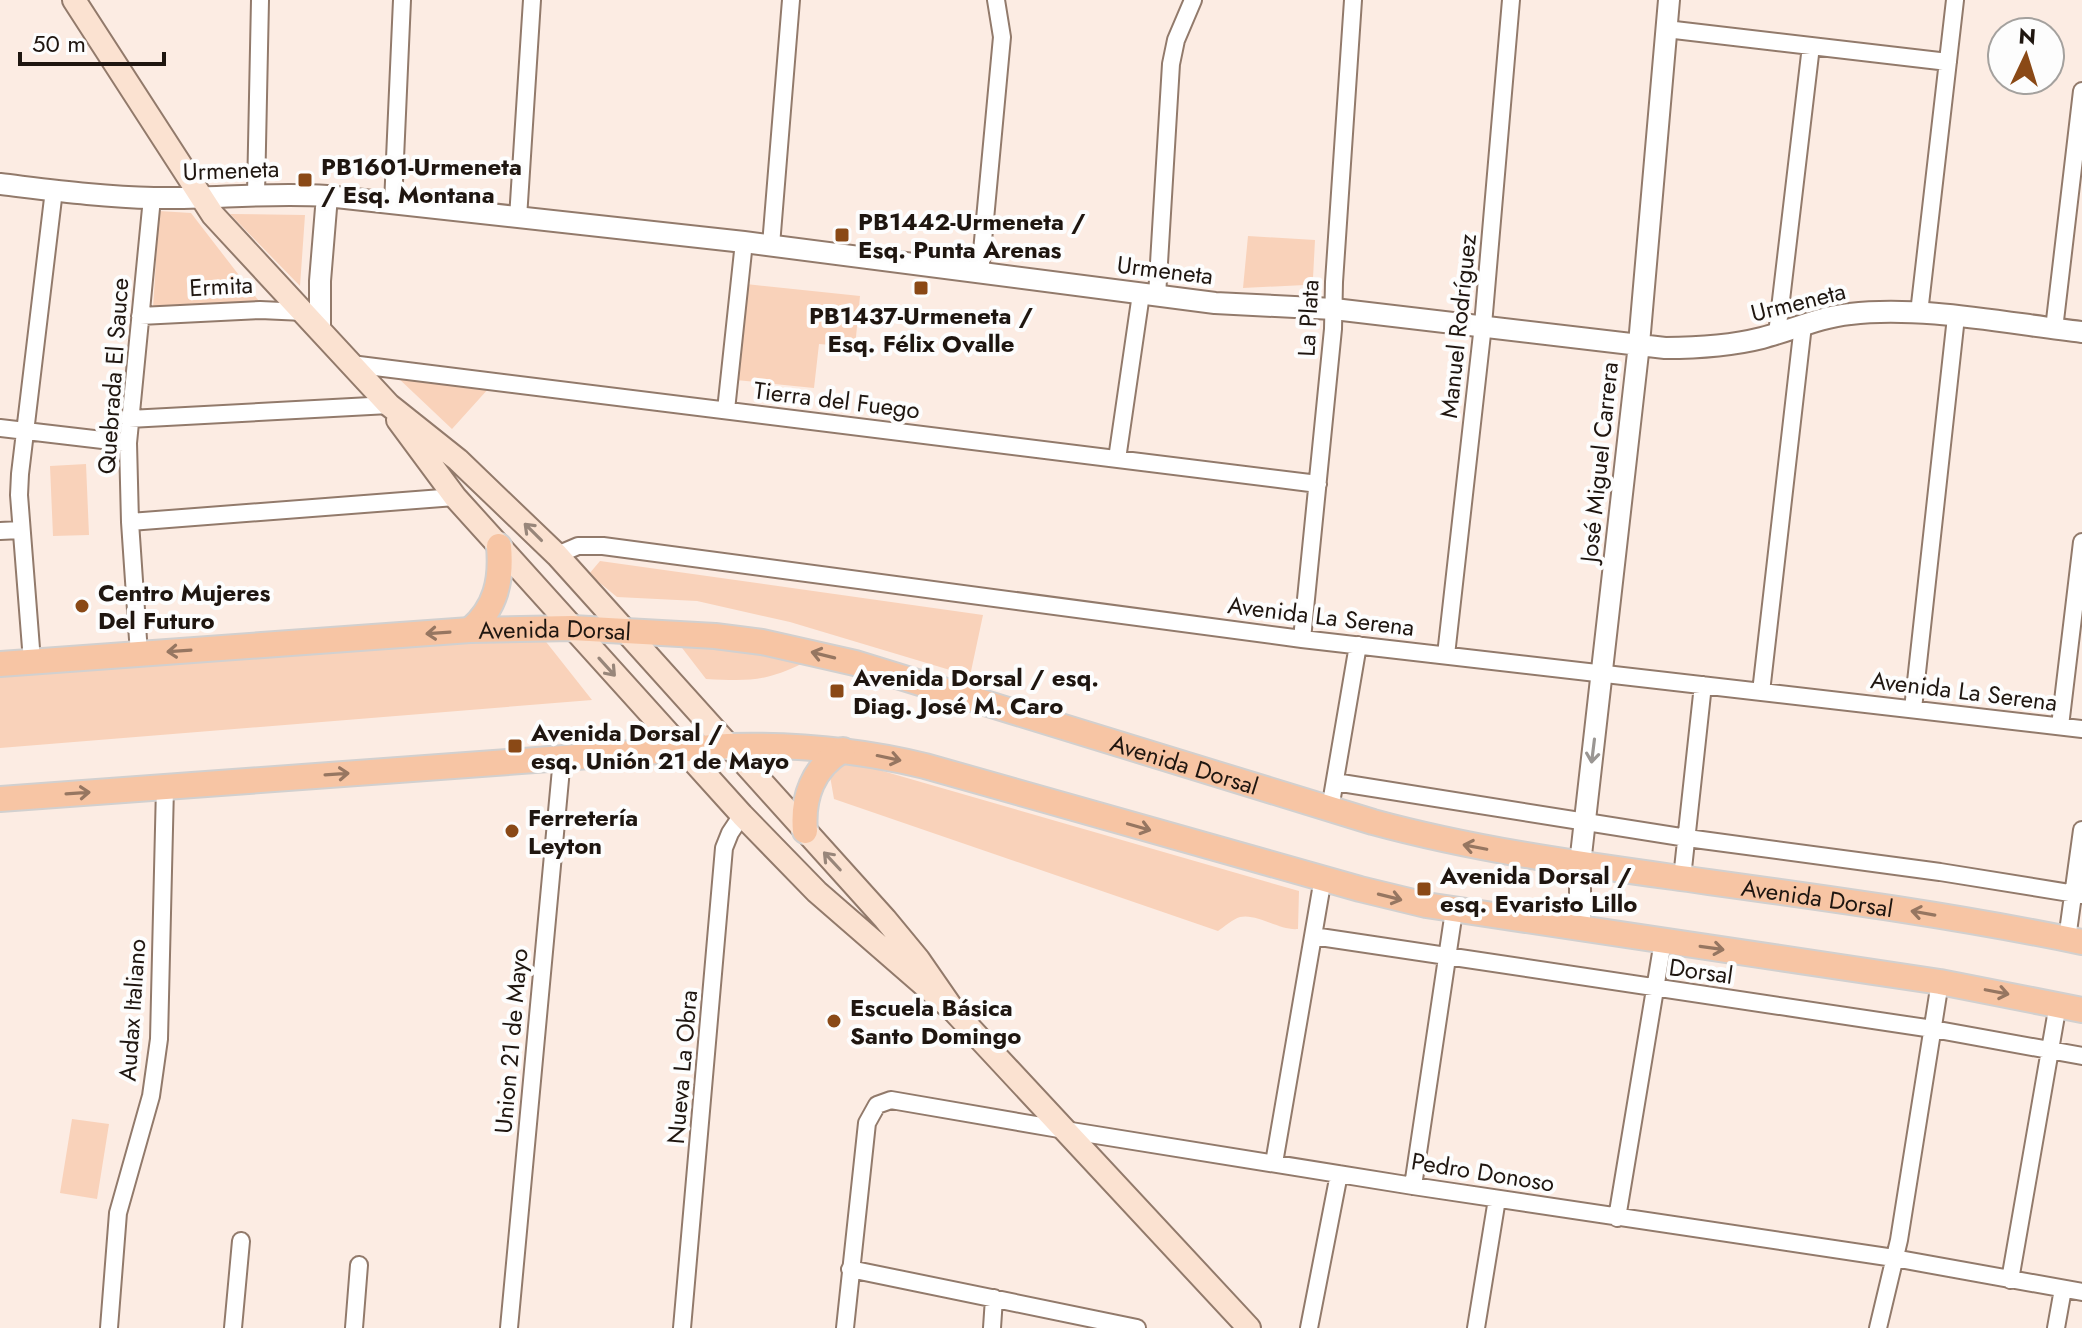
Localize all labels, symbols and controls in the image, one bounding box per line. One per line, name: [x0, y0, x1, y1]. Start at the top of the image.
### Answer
scale bar: [20, 16, 164, 66]
north arrow: [1986, 16, 2066, 96]
text: N: [2018, 19, 2037, 53]
text: 50 m: [32, 26, 86, 61]
place label: PB1601-Urmeneta / Esq. Montana: [321, 149, 522, 212]
street label: Urmeneta: [182, 151, 280, 189]
marker: PB1601-Urmeneta / Esq. Montana: [296, 171, 314, 189]
place label: PB1442-Urmeneta / Esq. Punta Arenas: [858, 204, 1086, 267]
marker: PB1442-Urmeneta / Esq. Punta Arenas: [833, 226, 851, 244]
street label: Manuel Rodríguez: [1431, 232, 1485, 420]
street label: Urmeneta: [1115, 247, 1215, 293]
street label: Ermita: [188, 267, 254, 305]
street label: Urmeneta: [1747, 273, 1849, 331]
street label: Quebrada El Sauce: [89, 277, 137, 475]
marker: PB1437-Urmeneta / Esq. Félix Ovalle: [912, 279, 930, 297]
street label: La Plata: [1289, 279, 1327, 357]
place label: PB1437-Urmeneta / Esq. Félix Ovalle: [809, 298, 1034, 361]
street label: José Miguel Carrera: [1571, 360, 1627, 567]
street label: Tierra del Fuego: [752, 372, 922, 428]
one-way arrow: [523, 522, 543, 541]
place label: Centro Mujeres Del Futuro: [98, 575, 271, 638]
street label: Avenida La Serena: [1226, 587, 1416, 645]
marker: Centro Mujeres Del Futuro: [73, 597, 91, 615]
street label: Avenida Dorsal: [478, 610, 632, 649]
one-way arrow: [425, 626, 452, 641]
one-way arrow: [166, 644, 193, 659]
one-way arrow: [811, 647, 836, 662]
one-way arrow: [598, 656, 616, 676]
place label: Avenida Dorsal / esq. Diag. José M. Caro: [852, 660, 1099, 723]
street label: Avenida La Serena: [1869, 662, 2059, 720]
marker: Avenida Dorsal / esq. Diag. José M. Caro: [828, 682, 846, 700]
place label: Avenida Dorsal / esq. Unión 21 de Mayo: [530, 715, 789, 778]
street label: Avenida Dorsal: [1106, 725, 1263, 803]
marker: Avenida Dorsal / esq. Unión 21 de Mayo: [506, 737, 524, 755]
one-way arrow: [1585, 738, 1600, 763]
one-way arrow: [876, 751, 901, 766]
one-way arrow: [323, 766, 350, 781]
one-way arrow: [64, 785, 91, 800]
place label: Ferretería Leyton: [528, 800, 638, 863]
one-way arrow: [1126, 820, 1152, 835]
marker: Ferretería Leyton: [503, 822, 521, 840]
one-way arrow: [1463, 839, 1488, 854]
one-way arrow: [823, 851, 842, 871]
place label: Avenida Dorsal / esq. Evaristo Lillo: [1439, 858, 1637, 921]
street label: Avenida Dorsal: [1739, 869, 1896, 926]
marker: Avenida Dorsal / esq. Evaristo Lillo: [1415, 880, 1433, 898]
one-way arrow: [1376, 890, 1402, 905]
one-way arrow: [1911, 904, 1936, 919]
street label: Audax Italiano: [110, 938, 154, 1082]
one-way arrow: [1699, 941, 1725, 956]
street label: Union 21 de Mayo: [485, 947, 537, 1135]
street label: Dorsal: [1667, 949, 1735, 993]
one-way arrow: [1984, 986, 2009, 1001]
street label: Nueva La Obra: [658, 989, 706, 1145]
place label: Escuela Básica Santo Domingo: [850, 990, 1021, 1053]
marker: Escuela Básica Santo Domingo: [825, 1012, 843, 1030]
street label: Pedro Donoso: [1409, 1143, 1557, 1201]

